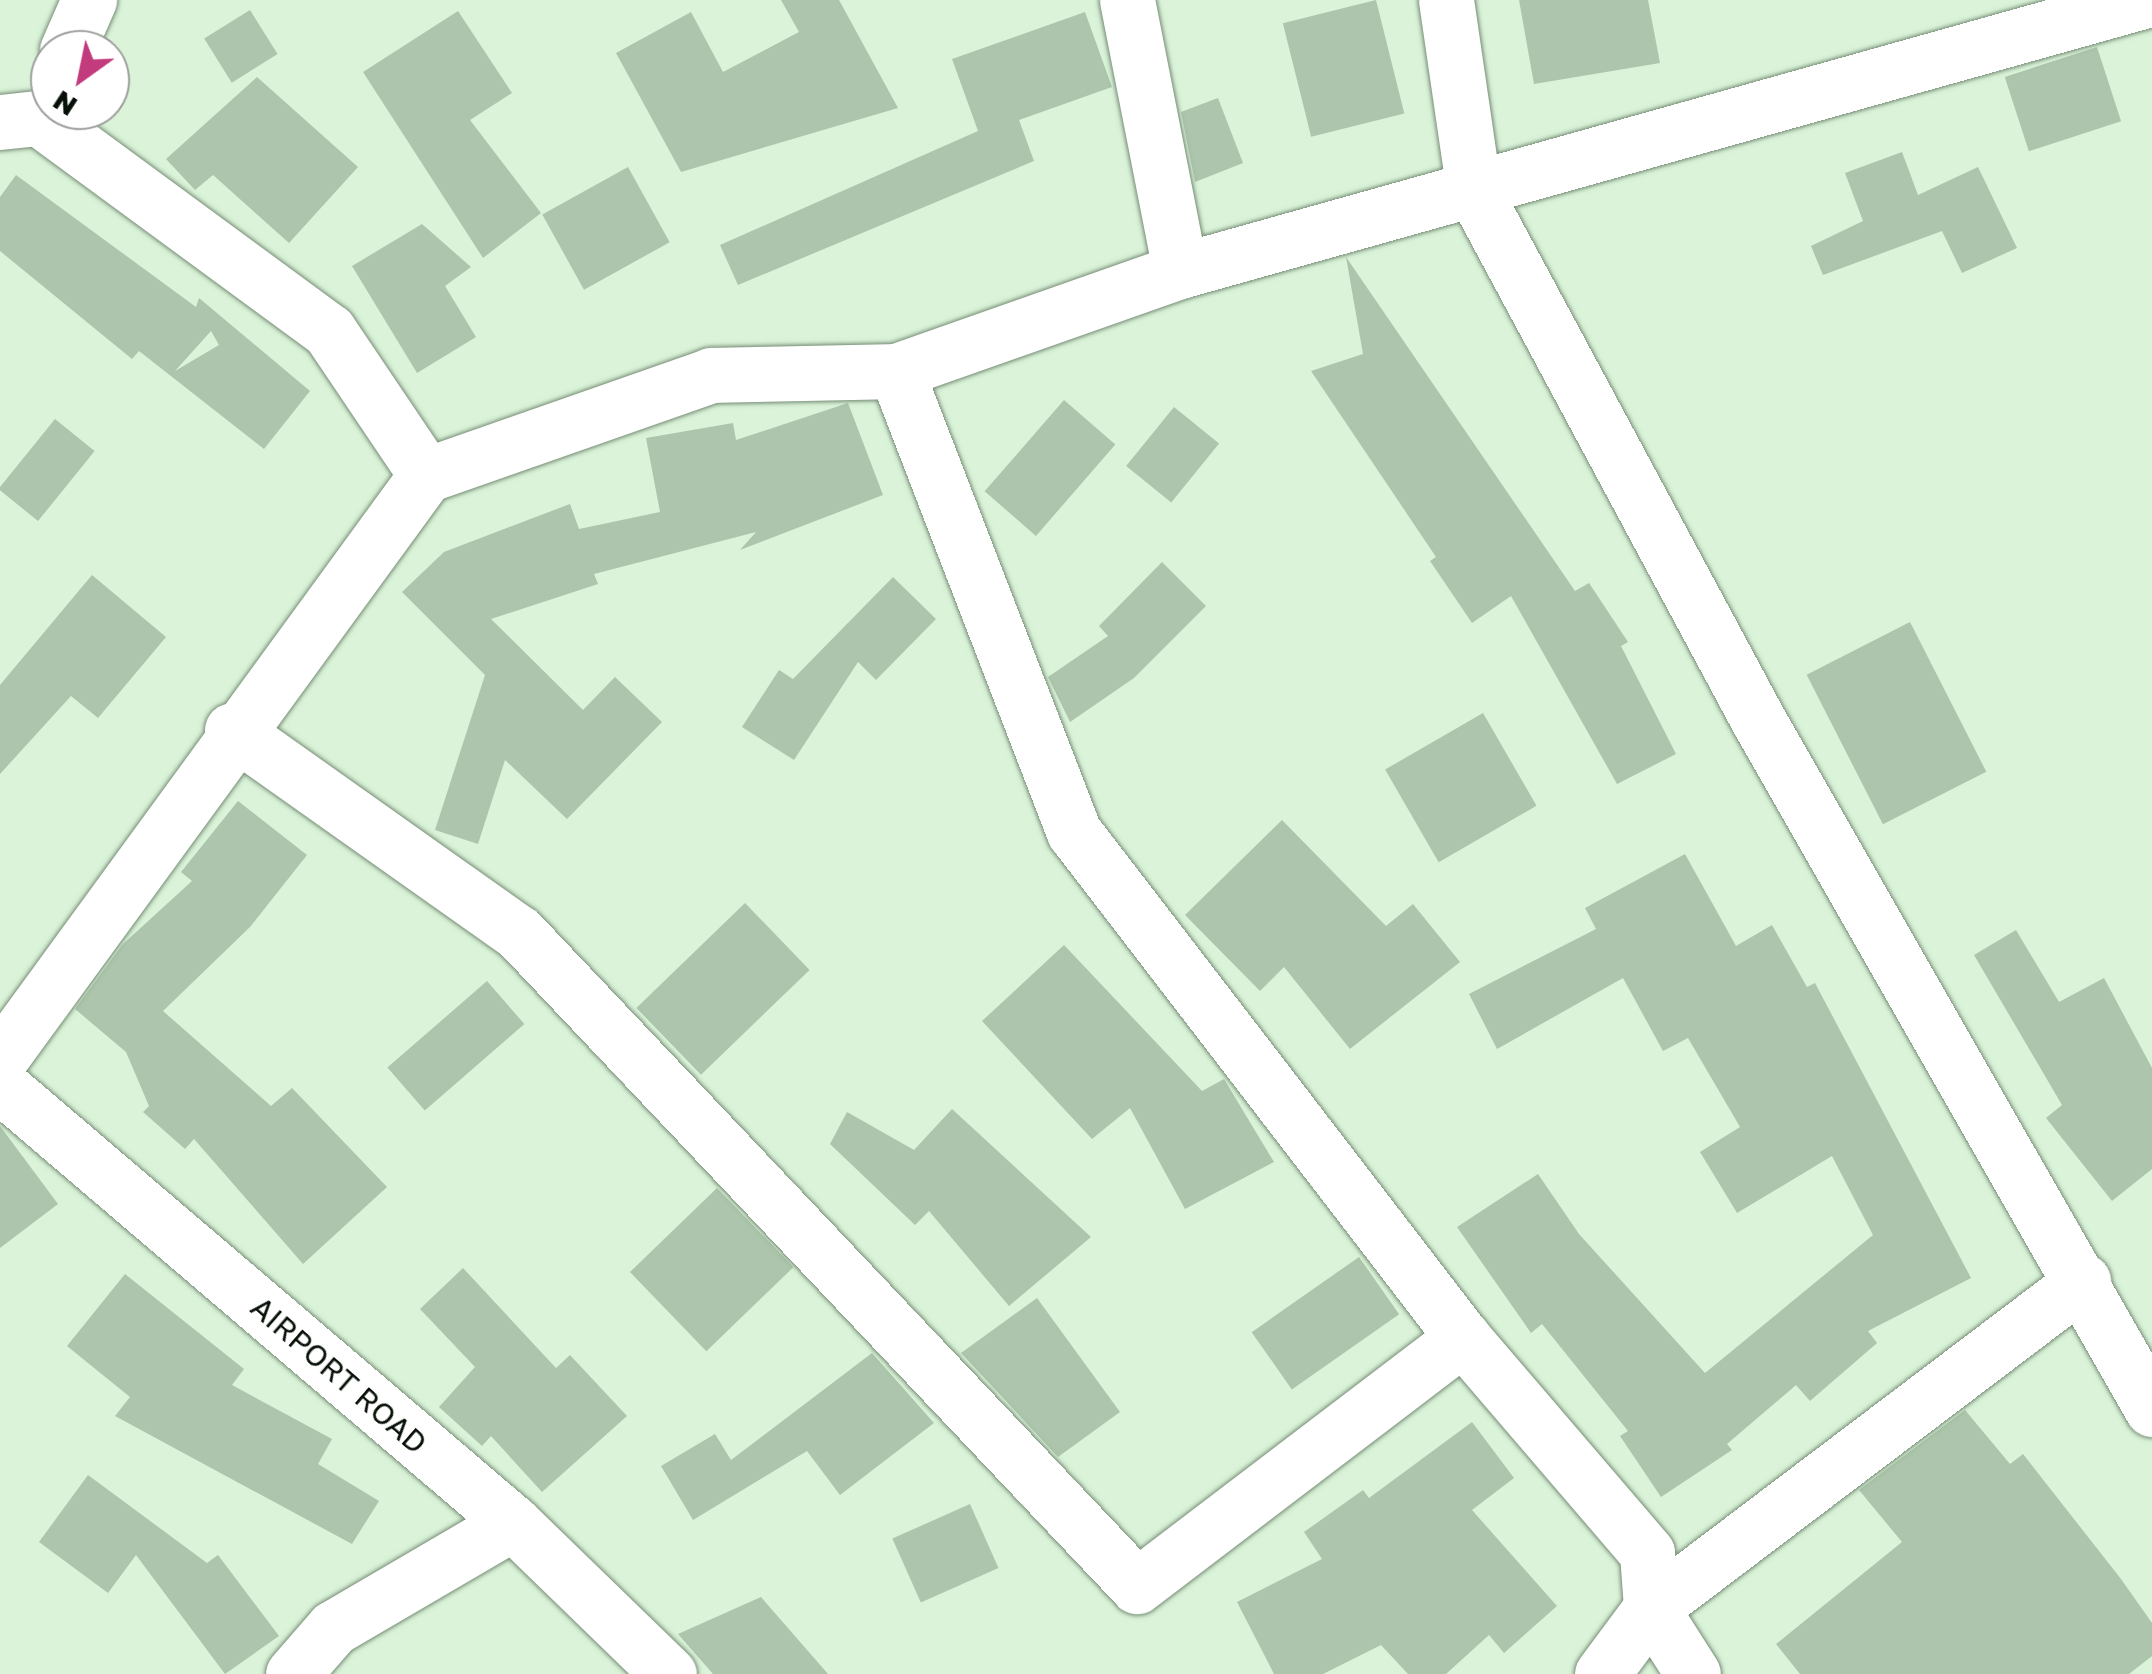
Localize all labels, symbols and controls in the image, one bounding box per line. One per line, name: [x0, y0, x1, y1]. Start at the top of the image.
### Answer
north arrow: [30, 30, 130, 130]
text: N: [47, 84, 82, 124]
street label: AIRPORT ROAD: [244, 1289, 434, 1461]

